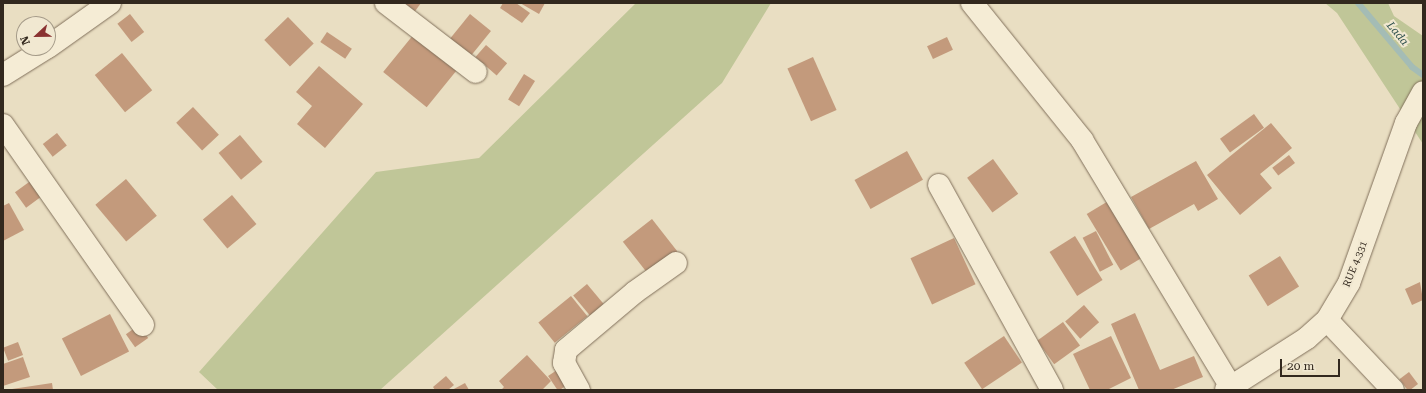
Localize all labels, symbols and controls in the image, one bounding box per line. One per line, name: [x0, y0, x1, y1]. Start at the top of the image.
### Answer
north arrow: [16, 16, 56, 56]
water label: Lada: [1383, 19, 1411, 49]
text: N: [18, 34, 33, 47]
street label: RUE 4.331: [1340, 239, 1370, 289]
scale bar: [1282, 351, 1342, 377]
text: 20 m: [1287, 359, 1314, 373]

